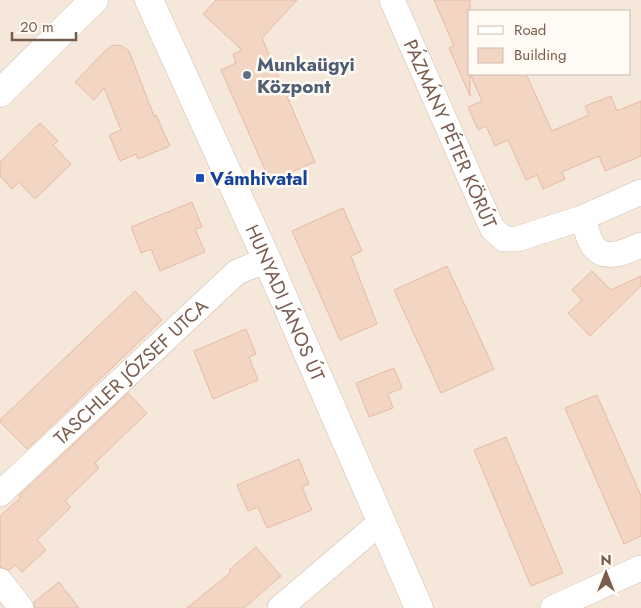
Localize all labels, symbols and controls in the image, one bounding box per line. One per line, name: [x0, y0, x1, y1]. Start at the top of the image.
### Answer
scale bar: [12, 10, 76, 42]
legend: [468, 10, 631, 75]
text: 20 m: [20, 16, 54, 38]
text: Road: [514, 19, 546, 41]
street label: PÁZMÁNY PÉTER KÖRÚT: [397, 35, 504, 233]
text: Building: [514, 44, 566, 66]
place label: Munkaügyi Központ: [257, 51, 355, 100]
marker: Munkaügyi Központ: [241, 69, 253, 81]
place label: Vámhivatal: [209, 165, 308, 192]
marker: Vámhivatal: [194, 172, 206, 184]
street label: HUNYADI JÁNOS ÚT: [239, 220, 332, 385]
street label: TASCHLER JÓZSEF UTCA: [48, 292, 214, 451]
north arrow: [581, 548, 631, 598]
text: N: [600, 550, 612, 570]

